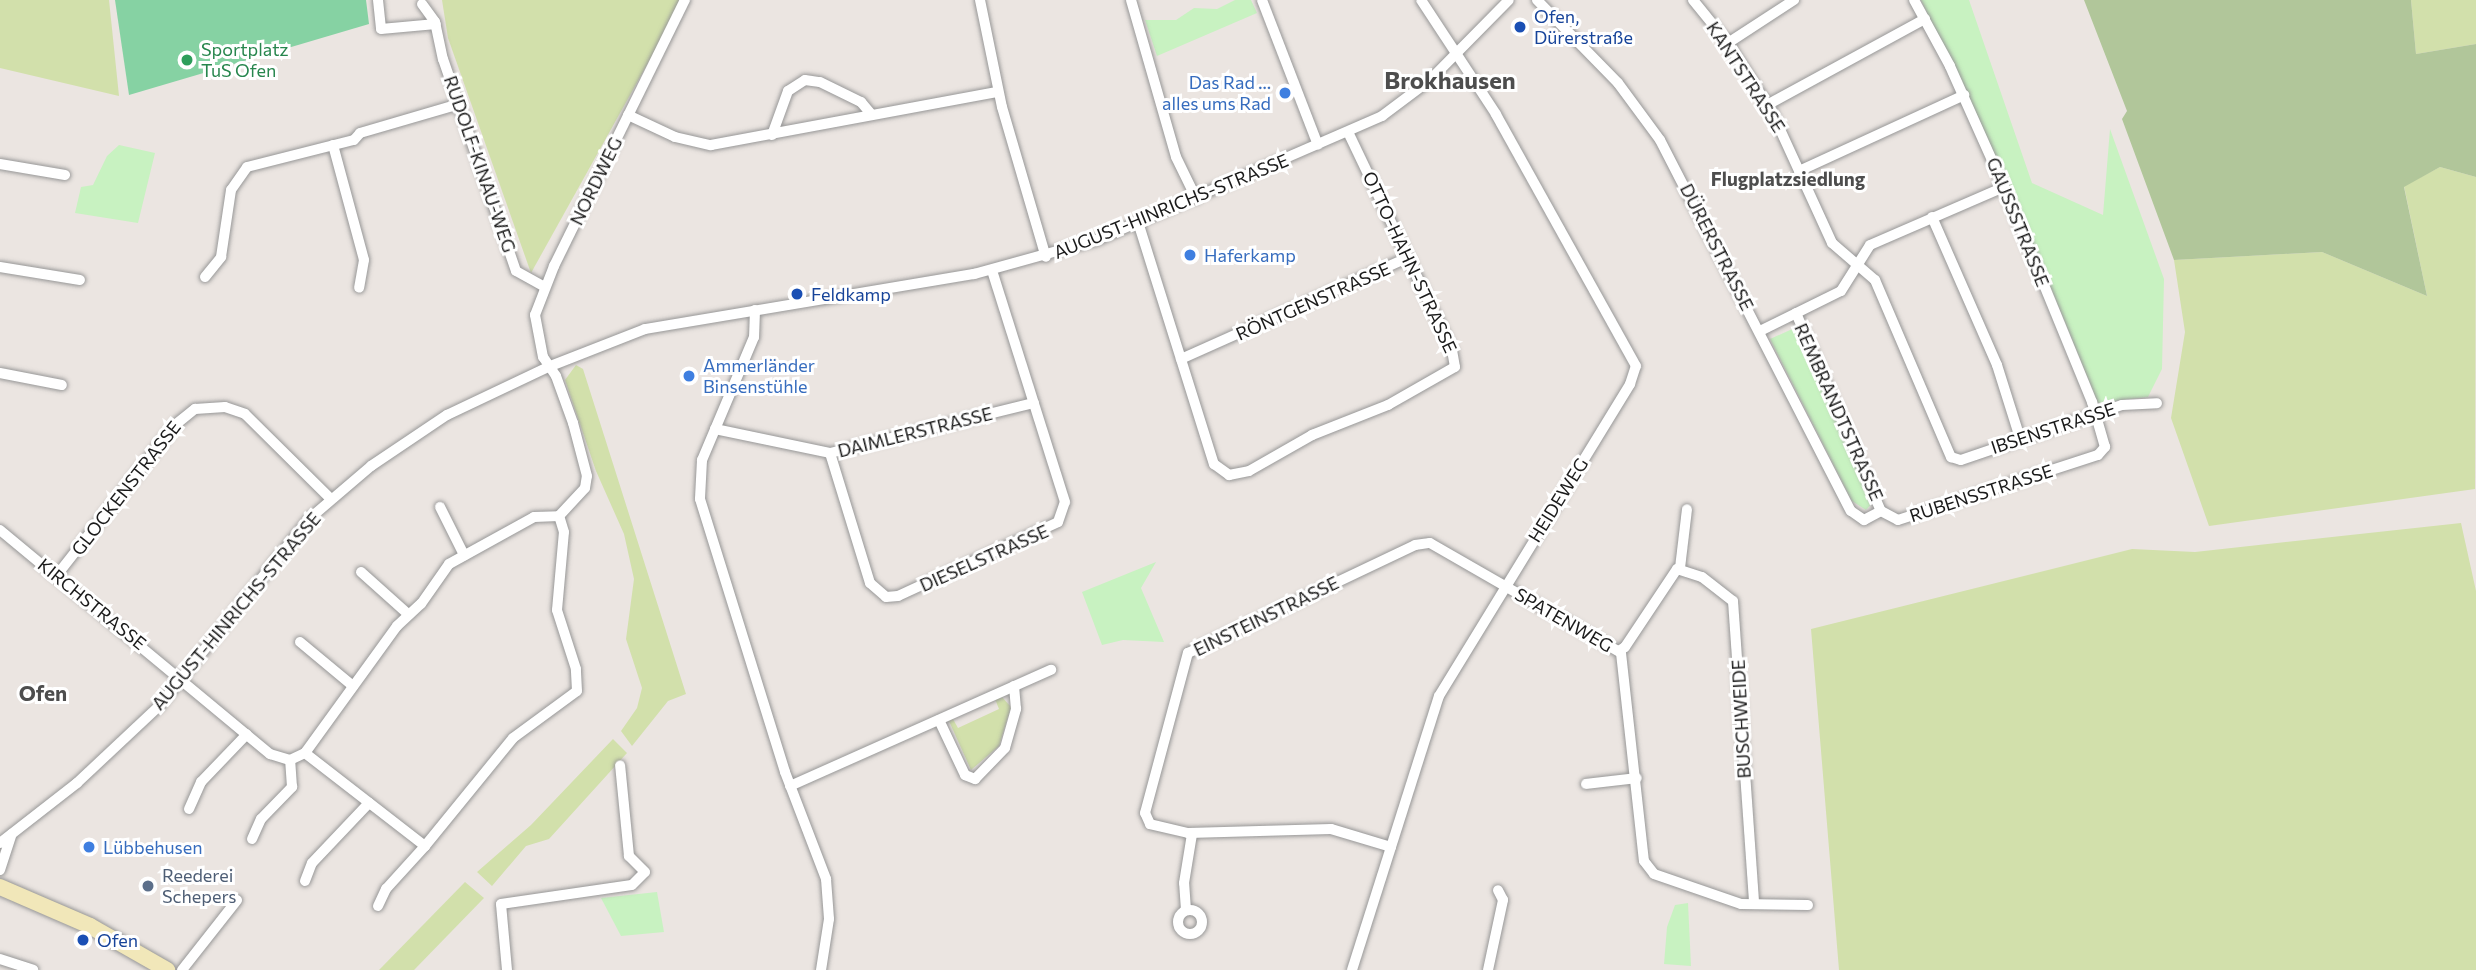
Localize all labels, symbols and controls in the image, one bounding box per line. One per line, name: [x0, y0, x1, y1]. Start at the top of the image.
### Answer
place label: Ofen, Dürerstraße: [1534, 6, 1633, 48]
street label: KANTSTRASSE: [1702, 18, 1790, 136]
marker: Ofen, Dürerstraße: [1512, 19, 1528, 35]
place label: Sportplatz TuS Ofen: [201, 39, 288, 82]
marker: Sportplatz TuS Ofen: [179, 52, 195, 68]
district label: Brokhausen: [1384, 66, 1516, 94]
place label: Das Rad ... alles ums Rad: [1162, 72, 1271, 114]
street label: RUDOLF-KINAU-WEG: [440, 73, 520, 255]
marker: Das Rad ... alles ums Rad: [1277, 85, 1293, 101]
street label: NORDWEG: [565, 133, 627, 229]
street label: AUGUST-HINRICHS-STRASSE: [1051, 149, 1291, 263]
street label: GAUSSSTRASSE: [1982, 154, 2054, 290]
street label: OTTO-HAHN-STRASSE: [1358, 168, 1462, 356]
district label: Flugplatzsiedlung: [1711, 168, 1865, 190]
street label: DÜRERSTRASSE: [1676, 180, 1758, 314]
place label: Haferkamp: [1204, 244, 1296, 266]
marker: Haferkamp: [1182, 247, 1198, 263]
street label: RÖNTGENSTRASSE: [1233, 257, 1393, 345]
place label: Feldkamp: [811, 283, 891, 305]
marker: Feldkamp: [789, 286, 805, 302]
street label: REMBRANDTSTRASSE: [1790, 320, 1888, 504]
place label: Ammerländer Binsenstühle: [703, 355, 815, 398]
marker: Ammerländer Binsenstühle: [681, 368, 697, 384]
street label: IBSENSTRASSE: [1988, 398, 2118, 458]
street label: DAIMLERSTRASSE: [835, 402, 995, 462]
street label: GLOCKENSTRASSE: [67, 416, 185, 560]
street label: HEIDEWEG: [1524, 454, 1592, 546]
street label: RUBENSSTRASSE: [1907, 460, 2055, 526]
street label: AUGUST-HINRICHS-STRASSE: [147, 508, 325, 714]
street label: DIESELSTRASSE: [916, 520, 1052, 596]
street label: KIRCHSTRASSE: [34, 554, 150, 654]
street label: EINSTEINSTRASSE: [1190, 572, 1342, 660]
street label: SPATENWEG: [1511, 583, 1617, 657]
street label: BUSCHWEIDE: [1727, 659, 1755, 779]
district label: Ofen: [19, 680, 67, 706]
place label: Lübbehusen: [103, 836, 203, 858]
marker: Lübbehusen: [81, 839, 97, 855]
place label: Reederei Schepers: [162, 865, 236, 908]
marker: Reederei Schepers: [140, 878, 156, 894]
place label: Ofen: [97, 929, 138, 951]
marker: Ofen: [75, 932, 91, 948]

